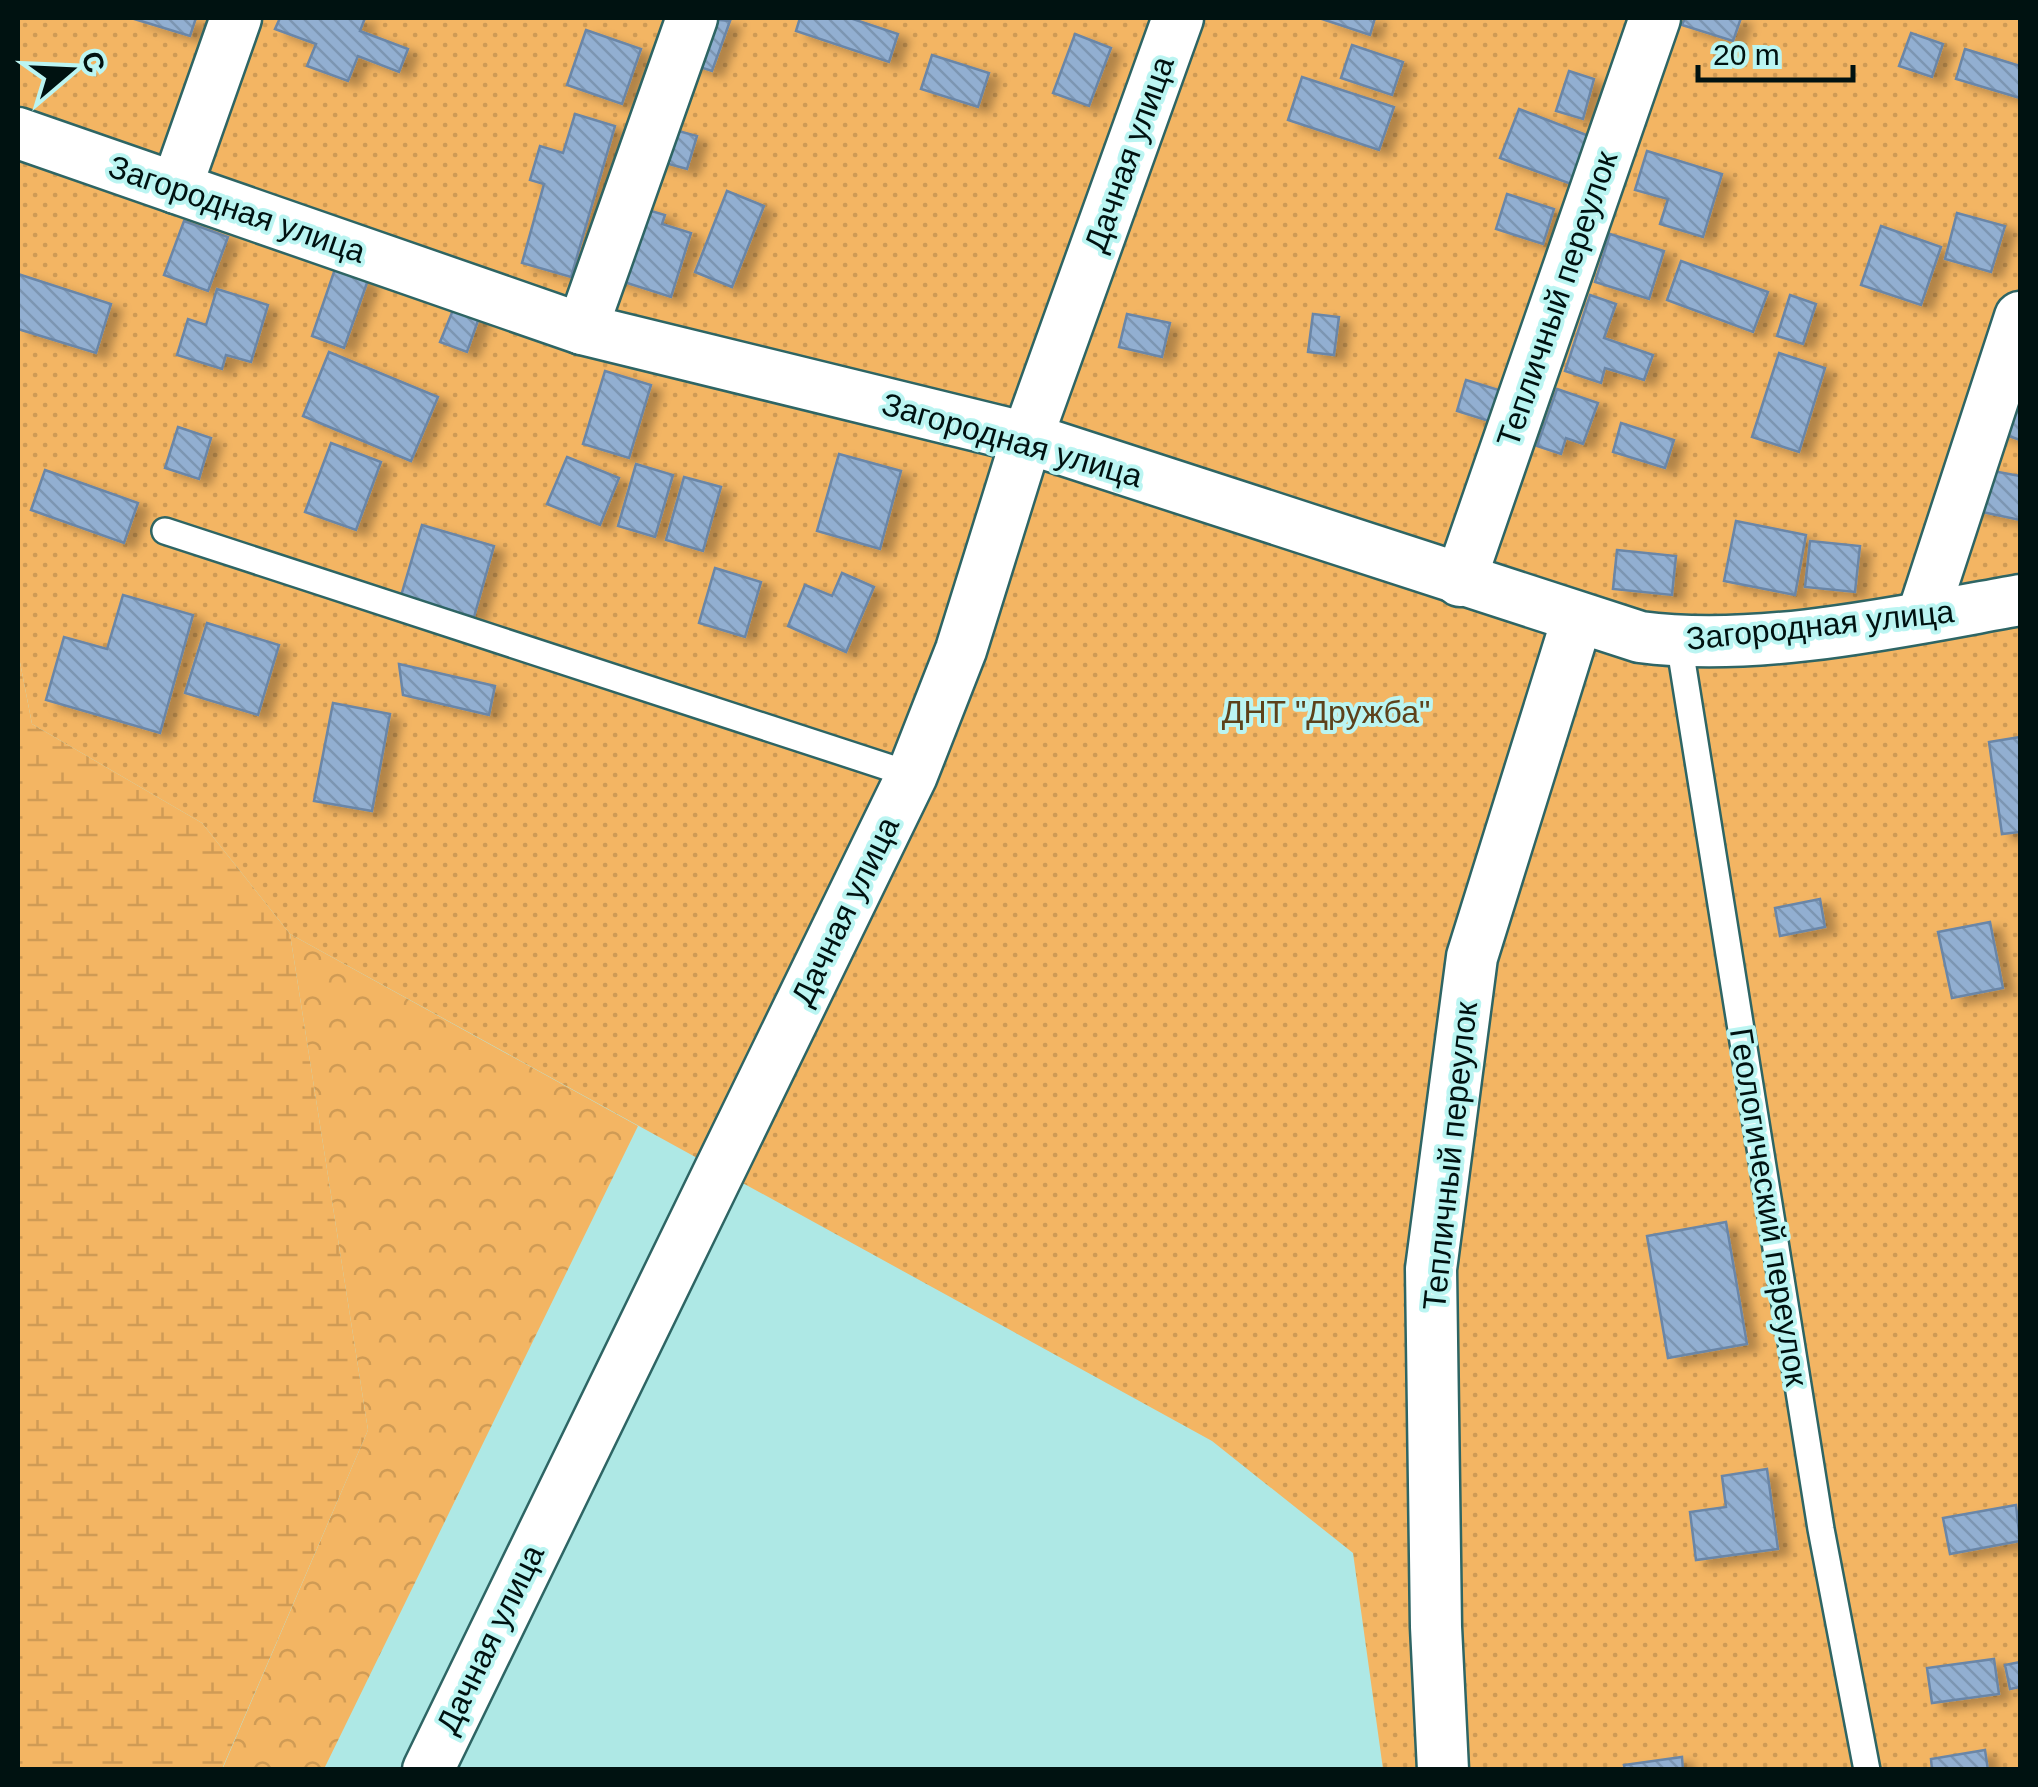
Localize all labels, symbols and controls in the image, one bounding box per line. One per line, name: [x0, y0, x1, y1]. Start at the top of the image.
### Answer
north arrow: [20, 20, 120, 120]
scale bar: [1698, 20, 1853, 82]
text: 20 m: [1713, 38, 1780, 71]
text: С: [75, 47, 111, 77]
street label: Дачная улица: [1077, 51, 1181, 257]
street label: Тепличный переулок: [1490, 146, 1625, 451]
street label: Загородная улица: [104, 148, 370, 270]
street label: Загородная улица: [878, 386, 1146, 494]
street label: Загородная улица: [1684, 593, 1956, 657]
park label: ДНТ "Дружба": [1222, 694, 1430, 730]
street label: Дачная улица: [784, 811, 906, 1011]
street label: Тепличный переулок: [1416, 999, 1484, 1312]
street label: Геологический переулок: [1723, 1025, 1815, 1390]
street label: Дачная улица: [429, 1539, 551, 1739]

